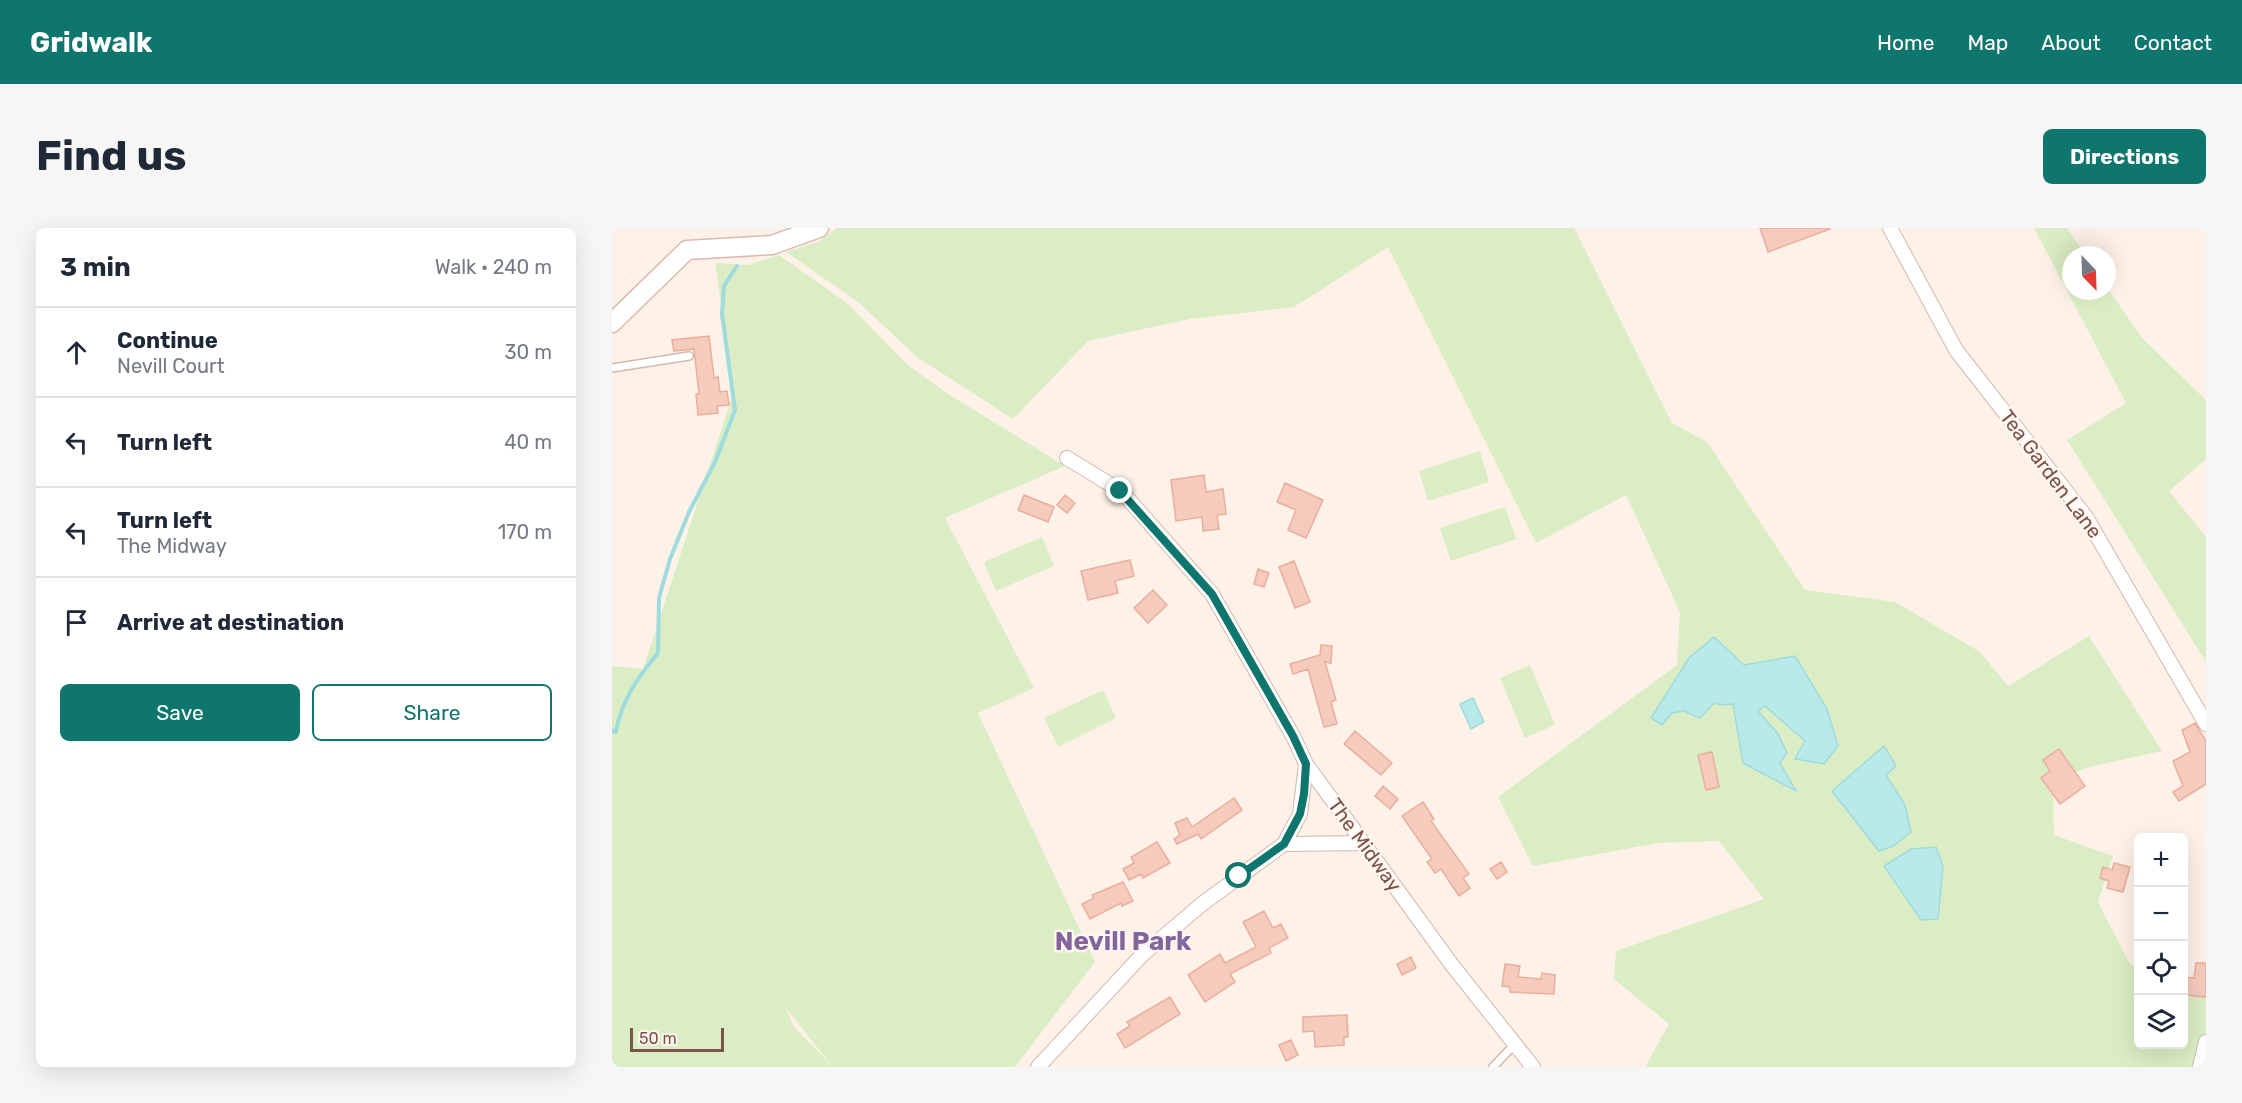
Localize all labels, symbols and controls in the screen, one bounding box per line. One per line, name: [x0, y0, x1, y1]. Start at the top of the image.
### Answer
text: Gridwalk: [30, 26, 152, 59]
text: Home: [1877, 30, 1934, 55]
text: Map: [1967, 30, 2008, 55]
text: About: [2041, 30, 2101, 55]
text: Contact: [2134, 30, 2212, 55]
button: Directions: [2043, 129, 2206, 184]
text: Find us: [36, 131, 187, 181]
north arrow: [2062, 246, 2116, 300]
text: 3 min: [60, 252, 131, 283]
text: Walk · 240 m: [435, 255, 552, 279]
text: Continue: [117, 327, 218, 354]
icon: ahead: [60, 336, 93, 369]
text: 30 m: [505, 340, 552, 364]
text: Nevill Court: [117, 354, 225, 378]
street label: Tea Garden Lane: [1995, 405, 2107, 543]
icon: left: [60, 426, 93, 459]
text: Turn left: [117, 429, 212, 456]
text: 40 m: [504, 430, 552, 454]
route end: [1106, 477, 1132, 503]
text: Turn left: [117, 507, 212, 534]
icon: left: [60, 516, 93, 549]
text: 170 m: [498, 520, 552, 544]
text: The Midway: [117, 534, 227, 558]
icon: arrive: [60, 606, 93, 639]
text: Arrive at destination: [117, 609, 344, 636]
button: Save: [60, 684, 300, 741]
button: Share: [312, 684, 552, 741]
street label: The Midway: [1323, 794, 1407, 896]
map controls: [2134, 833, 2188, 1049]
button: +: [2134, 833, 2188, 887]
route start: [1225, 862, 1251, 888]
button: −: [2134, 887, 2188, 941]
district label: Nevill Park: [1055, 926, 1192, 957]
button: locate: [2134, 941, 2188, 995]
button: layers: [2134, 995, 2188, 1049]
scale bar: [630, 1025, 724, 1052]
text: 50 m: [639, 1029, 677, 1048]

